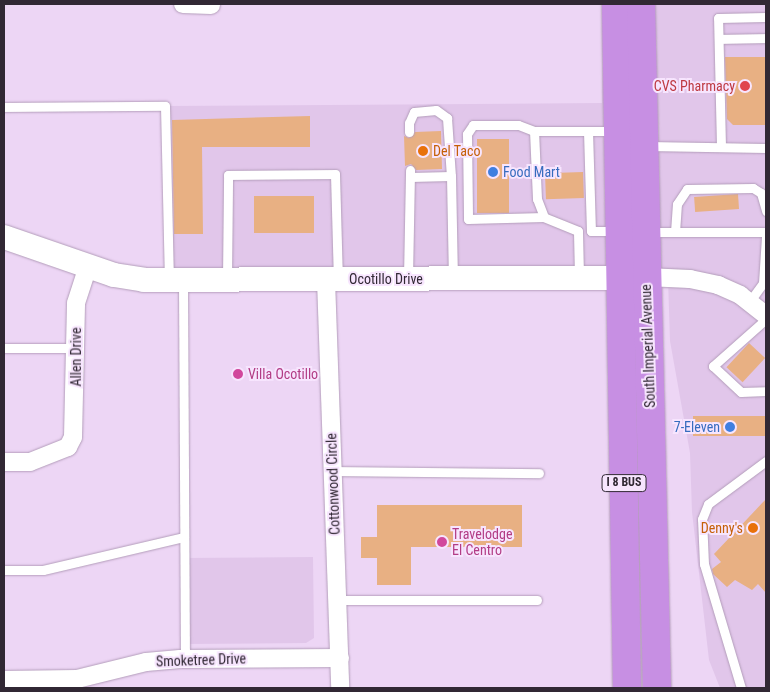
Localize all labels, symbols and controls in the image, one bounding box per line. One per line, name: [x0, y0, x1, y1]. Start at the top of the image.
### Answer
place label: CVS Pharmacy: [654, 78, 735, 94]
marker: CVS Pharmacy: [739, 80, 751, 92]
place label: Del Taco: [433, 143, 481, 159]
marker: Del Taco: [417, 145, 429, 157]
place label: Food Mart: [503, 164, 560, 180]
marker: Food Mart: [487, 166, 499, 178]
street label: Ocotillo Drive: [349, 271, 423, 287]
street label: South Imperial Avenue: [637, 284, 659, 408]
street label: Allen Drive: [68, 328, 84, 386]
place label: Villa Ocotillo: [248, 366, 318, 382]
marker: Villa Ocotillo: [232, 368, 244, 380]
place label: 7-Eleven: [674, 419, 720, 435]
marker: 7-Eleven: [724, 421, 736, 433]
street label: Cottonwood Circle: [323, 433, 343, 535]
road number: I 8 BUS: [602, 473, 646, 492]
place label: Denny's: [701, 520, 743, 536]
marker: Denny's: [747, 522, 759, 534]
place label: Travelodge El Centro: [452, 526, 512, 558]
marker: Travelodge El Centro: [436, 536, 448, 548]
street label: Smoketree Drive: [156, 650, 246, 670]

